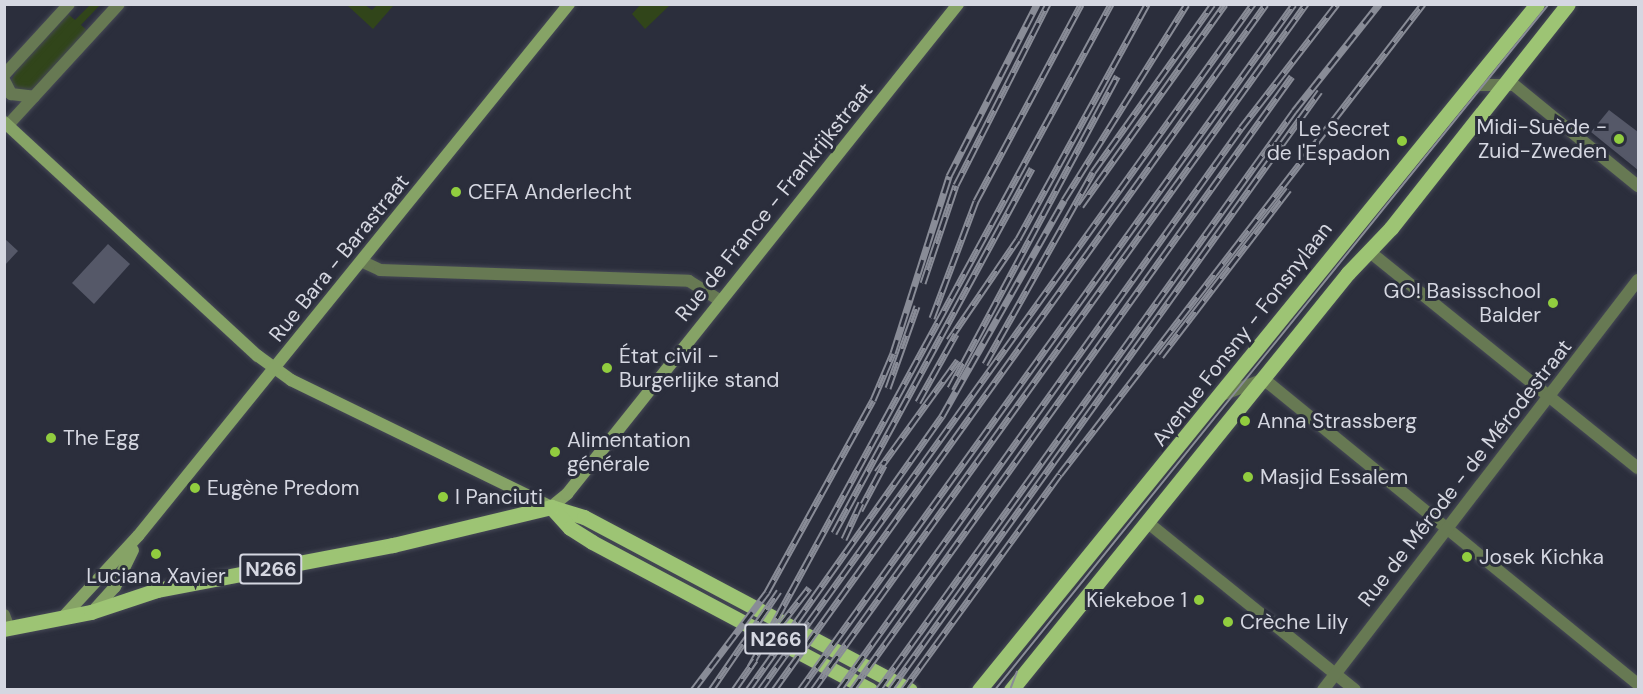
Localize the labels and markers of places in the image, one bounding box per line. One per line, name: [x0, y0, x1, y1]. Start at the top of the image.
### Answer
place label: Midi-Suède - Zuid-Zweden: [1477, 114, 1607, 164]
place label: Le Secret de l'Espadon: [1267, 116, 1390, 166]
marker: Midi-Suède - Zuid-Zweden: [1612, 132, 1626, 146]
marker: Le Secret de l'Espadon: [1395, 134, 1409, 148]
place label: CEFA Anderlecht: [468, 179, 632, 205]
marker: CEFA Anderlecht: [449, 185, 463, 199]
place label: GO! Basisschool Balder: [1384, 278, 1541, 328]
marker: GO! Basisschool Balder: [1546, 296, 1560, 310]
place label: État civil - Burgerlijke stand: [619, 343, 779, 393]
marker: État civil - Burgerlijke stand: [600, 361, 614, 375]
place label: Anna Strassberg: [1257, 408, 1417, 434]
marker: Anna Strassberg: [1238, 414, 1252, 428]
place label: The Egg: [63, 425, 140, 451]
place label: Alimentation générale: [567, 427, 691, 477]
marker: The Egg: [44, 431, 58, 445]
marker: Alimentation générale: [548, 445, 562, 459]
place label: Masjid Essalem: [1260, 464, 1408, 490]
marker: Masjid Essalem: [1241, 470, 1255, 484]
place label: Eugène Predom: [207, 475, 360, 501]
marker: Eugène Predom: [188, 481, 202, 495]
place label: I Panciuti: [455, 484, 543, 510]
marker: I Panciuti: [436, 490, 450, 504]
place label: Josek Kichka: [1479, 544, 1604, 570]
marker: Luciana Xavier: [149, 547, 163, 561]
marker: Josek Kichka: [1460, 550, 1474, 564]
place label: Luciana Xavier: [86, 563, 226, 589]
place label: Kiekeboe 1: [1086, 587, 1187, 613]
marker: Kiekeboe 1: [1192, 593, 1206, 607]
place label: Crèche Lily: [1240, 609, 1348, 635]
marker: Crèche Lily: [1221, 615, 1235, 629]

